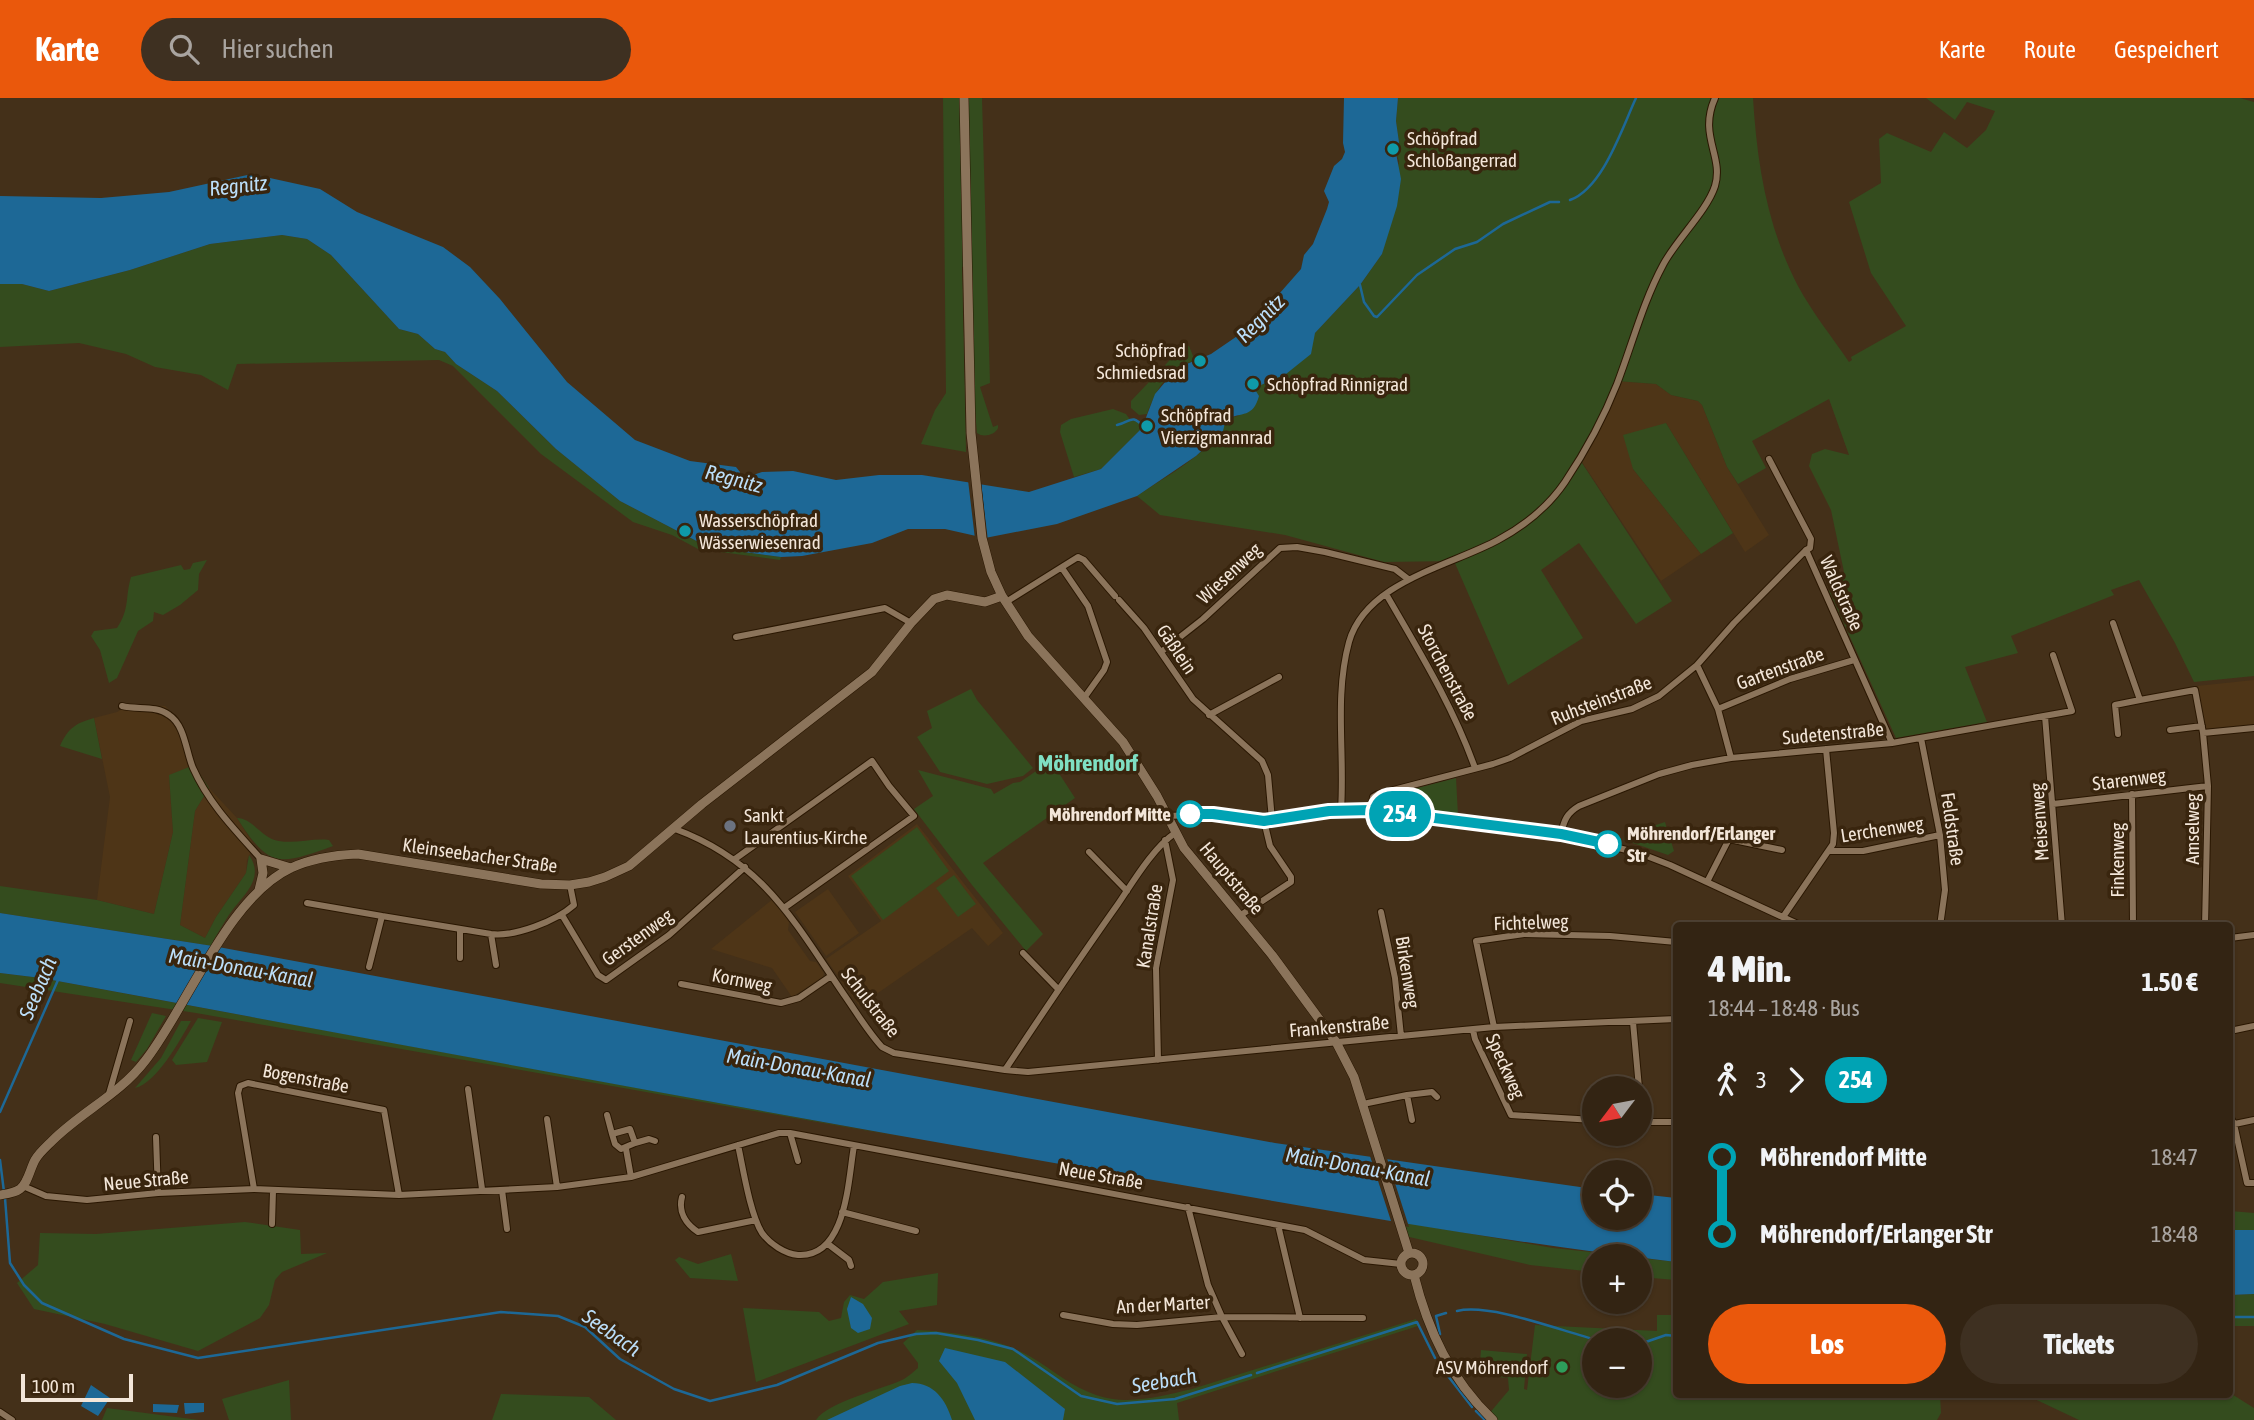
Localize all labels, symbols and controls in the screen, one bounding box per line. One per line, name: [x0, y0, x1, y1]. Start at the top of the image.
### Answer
search box: [141, 18, 631, 81]
text: Karte: [35, 30, 99, 68]
icon: search: [165, 30, 203, 68]
text: Hier suchen: [221, 34, 334, 64]
text: Karte: [1939, 36, 1985, 63]
text: Route: [2023, 36, 2076, 63]
text: Gespeichert: [2114, 36, 2219, 63]
place label: Schöpfrad Schloßangerrad: [1407, 127, 1517, 171]
marker: Schöpfrad Schloßangerrad: [1385, 141, 1401, 157]
water label: Regnitz: [208, 170, 269, 200]
water label: Regnitz: [1231, 289, 1289, 347]
place label: Schöpfrad Schmiedsrad: [1096, 339, 1186, 383]
marker: Schöpfrad Schmiedsrad: [1192, 353, 1208, 369]
place label: Schöpfrad Rinnigrad: [1267, 373, 1408, 395]
marker: Schöpfrad Rinnigrad: [1245, 376, 1261, 392]
place label: Schöpfrad Vierzigmannrad: [1161, 404, 1272, 448]
marker: Schöpfrad Vierzigmannrad: [1139, 418, 1155, 434]
water label: Regnitz: [703, 459, 766, 497]
place label: Wasserschöpfrad Wässerwiesenrad: [699, 509, 821, 553]
marker: Wasserschöpfrad Wässerwiesenrad: [677, 523, 693, 539]
street label: Wiesenweg: [1193, 537, 1266, 608]
street label: Waldstraße: [1816, 552, 1868, 634]
street label: Gäßlein: [1153, 620, 1201, 678]
street label: Storchenstraße: [1413, 620, 1483, 724]
street label: Gartenstraße: [1733, 642, 1827, 694]
street label: Ruhsteinstraße: [1548, 671, 1654, 729]
street label: Sudetenstraße: [1781, 718, 1885, 748]
district label: Möhrendorf: [1038, 750, 1139, 776]
street label: Starenweg: [2091, 763, 2168, 794]
street label: Meisenweg: [2025, 781, 2053, 862]
line badge: 254: [1360, 791, 1440, 837]
street label: Feldstraße: [1937, 791, 1969, 867]
street label: Amselweg: [2181, 793, 2203, 865]
text: 254: [1383, 800, 1417, 827]
marker: Möhrendorf Mitte: [1177, 801, 1203, 827]
place label: Möhrendorf Mitte: [1049, 803, 1171, 825]
place label: Sankt Laurentius-Kirche: [744, 804, 867, 848]
street label: Lerchenweg: [1839, 811, 1926, 846]
marker: Sankt Laurentius-Kirche: [722, 818, 738, 834]
place label: Möhrendorf/Erlanger Str: [1627, 822, 1776, 866]
street label: Finkenweg: [2106, 822, 2128, 898]
marker: Möhrendorf/Erlanger Str: [1595, 831, 1621, 857]
street label: Kleinseebacher Straße: [401, 833, 559, 877]
street label: Hauptstraße: [1196, 837, 1268, 919]
street label: Kanalstraße: [1132, 882, 1166, 970]
street label: Gerstenweg: [597, 903, 677, 970]
street label: Fichtelweg: [1493, 910, 1570, 934]
street label: Birkenweg: [1391, 934, 1425, 1010]
water label: Main-Donau-Kanal: [167, 942, 315, 992]
text: 4 Min.: [1708, 947, 1790, 990]
water label: Seebach: [13, 953, 61, 1024]
street label: Kornweg: [710, 963, 775, 997]
street label: Schulstraße: [837, 963, 905, 1041]
text: 1.50 €: [2141, 967, 2198, 997]
text: 18:44 – 18:48 · Bus: [1708, 995, 1860, 1021]
street label: Frankenstraße: [1288, 1011, 1390, 1041]
street label: Speckweg: [1482, 1030, 1530, 1103]
water label: Main-Donau-Kanal: [725, 1042, 873, 1092]
street label: Bogenstraße: [261, 1059, 351, 1097]
icon: walk: [1708, 1061, 1746, 1099]
icon: forward: [1777, 1061, 1815, 1099]
text: 254: [1839, 1066, 1873, 1093]
text: 3: [1756, 1067, 1767, 1093]
north arrow: [1582, 1076, 1652, 1146]
map controls: [1582, 1076, 1652, 1398]
water label: Main-Donau-Kanal: [1284, 1141, 1432, 1191]
text: Möhrendorf Mitte: [1760, 1142, 1927, 1172]
text: 18:47: [2151, 1144, 2198, 1170]
street label: Neue Straße: [1057, 1157, 1145, 1193]
button: locate: [1582, 1160, 1652, 1230]
street label: Neue Straße: [103, 1165, 189, 1195]
text: Möhrendorf/Erlanger Str: [1760, 1219, 1992, 1249]
text: 18:48: [2151, 1221, 2198, 1247]
button: +: [1582, 1244, 1652, 1314]
street label: An der Marter: [1116, 1291, 1211, 1317]
water label: Seebach: [578, 1303, 646, 1361]
button: Los: [1708, 1304, 1946, 1384]
button: Tickets: [1960, 1304, 2198, 1384]
button: −: [1582, 1328, 1652, 1398]
place label: ASV Möhrendorf: [1436, 1356, 1548, 1378]
marker: ASV Möhrendorf: [1554, 1359, 1570, 1375]
water label: Seebach: [1129, 1363, 1198, 1398]
scale bar: [21, 1371, 133, 1403]
text: 100 m: [32, 1375, 75, 1397]

